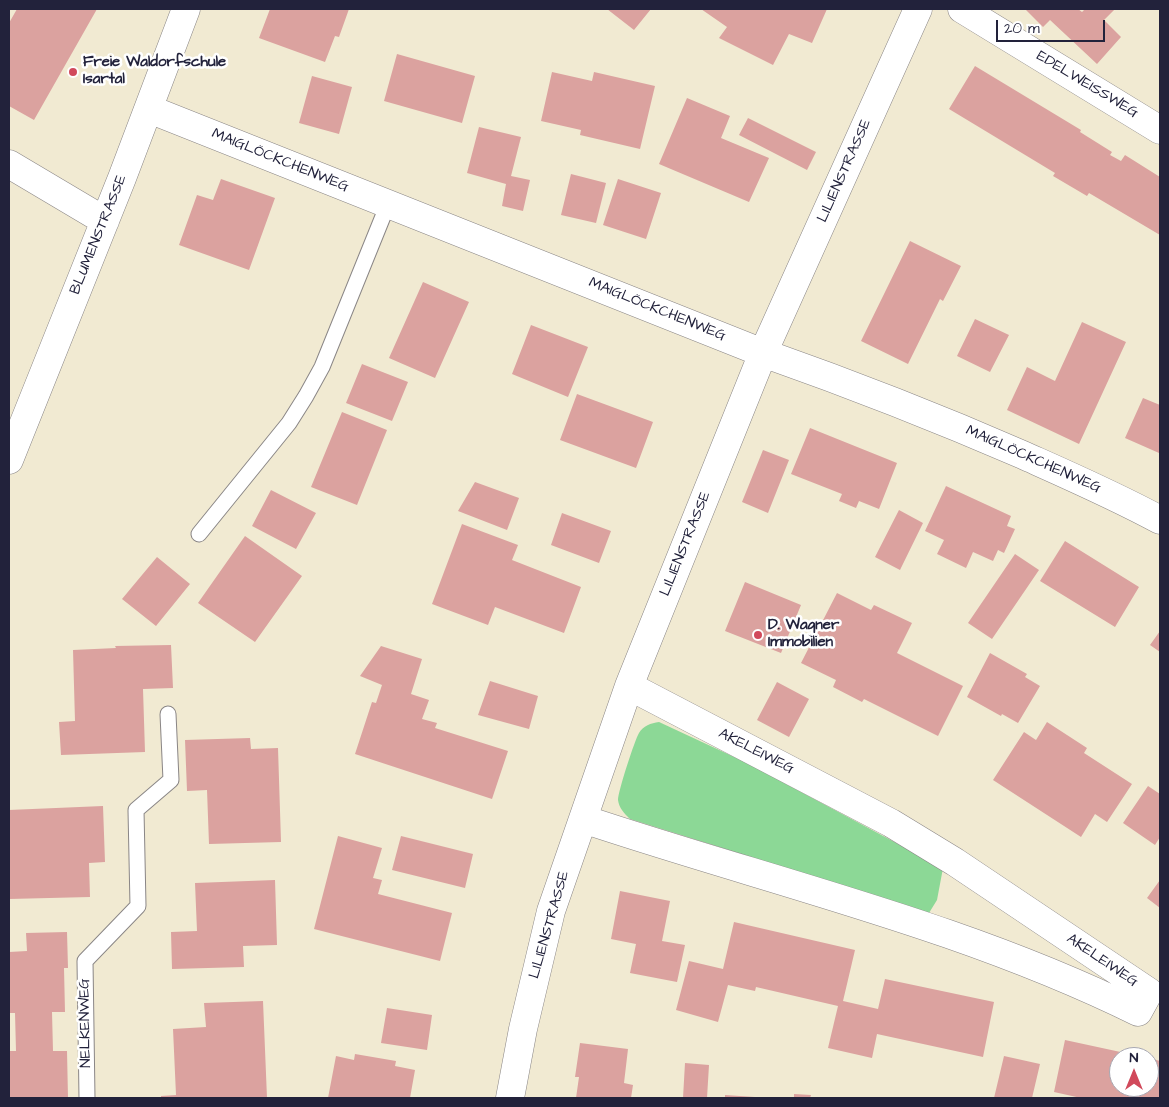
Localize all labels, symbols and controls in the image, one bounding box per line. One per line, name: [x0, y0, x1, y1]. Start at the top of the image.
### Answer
scale bar: [999, 10, 1108, 42]
text: 20 m: [1004, 18, 1040, 39]
street label: EDELWEISSWEG: [1033, 47, 1141, 123]
place label: Freie Waldorfschule Isartal: [83, 54, 226, 89]
marker: Freie Waldorfschule Isartal: [67, 66, 79, 78]
street label: LILIENSTRASSE: [814, 117, 876, 225]
street label: MAIGLÖCKCHENWEG: [209, 125, 351, 197]
street label: BLUMENSTRASSE: [67, 172, 131, 298]
street label: MAIGLÖCKCHENWEG: [586, 274, 728, 346]
street label: MAIGLÖCKCHENWEG: [963, 422, 1103, 498]
street label: LILIENSTRASSE: [657, 489, 715, 599]
place label: D. Wagner Immobilien: [768, 617, 839, 652]
marker: D. Wagner Immobilien: [752, 629, 764, 641]
street label: AKELEIWEG: [715, 725, 797, 779]
street label: LILIENSTRASSE: [526, 869, 574, 981]
street label: AKELEIWEG: [1063, 930, 1141, 992]
street label: NELKENWEG: [76, 978, 96, 1068]
north arrow: [1109, 1047, 1159, 1097]
text: N: [1130, 1048, 1138, 1068]

